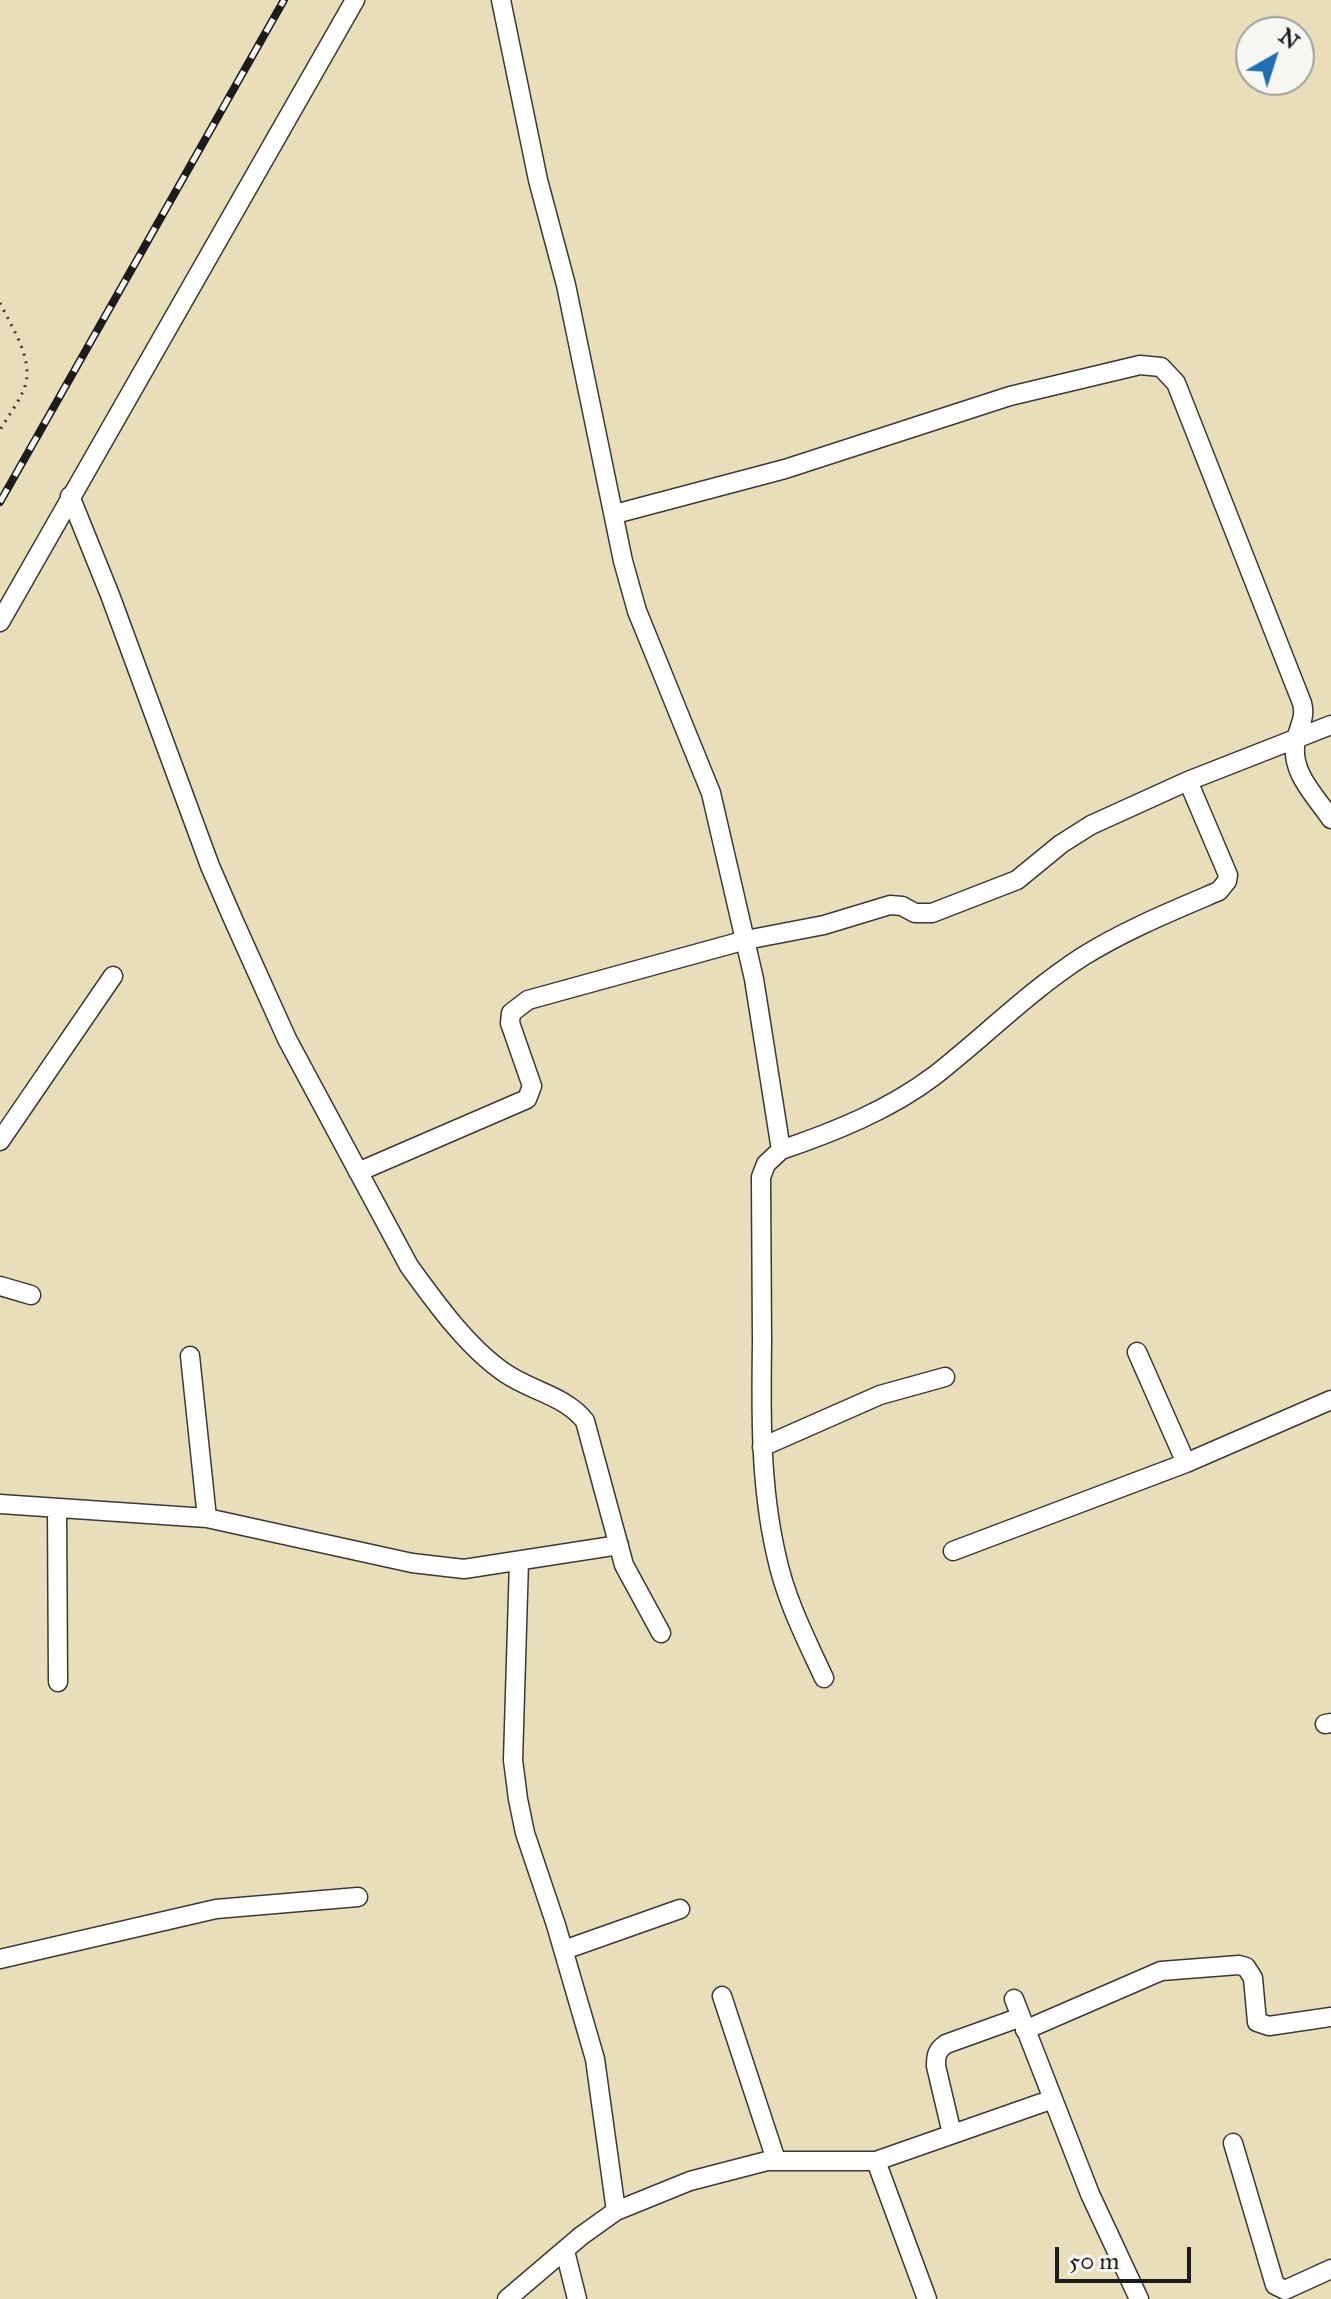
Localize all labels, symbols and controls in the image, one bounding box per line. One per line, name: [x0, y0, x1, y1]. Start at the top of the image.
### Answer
north arrow: [1235, 16, 1315, 96]
text: N: [1273, 22, 1305, 55]
scale bar: [1059, 2231, 1195, 2281]
text: 50 m: [1069, 2246, 1119, 2276]

